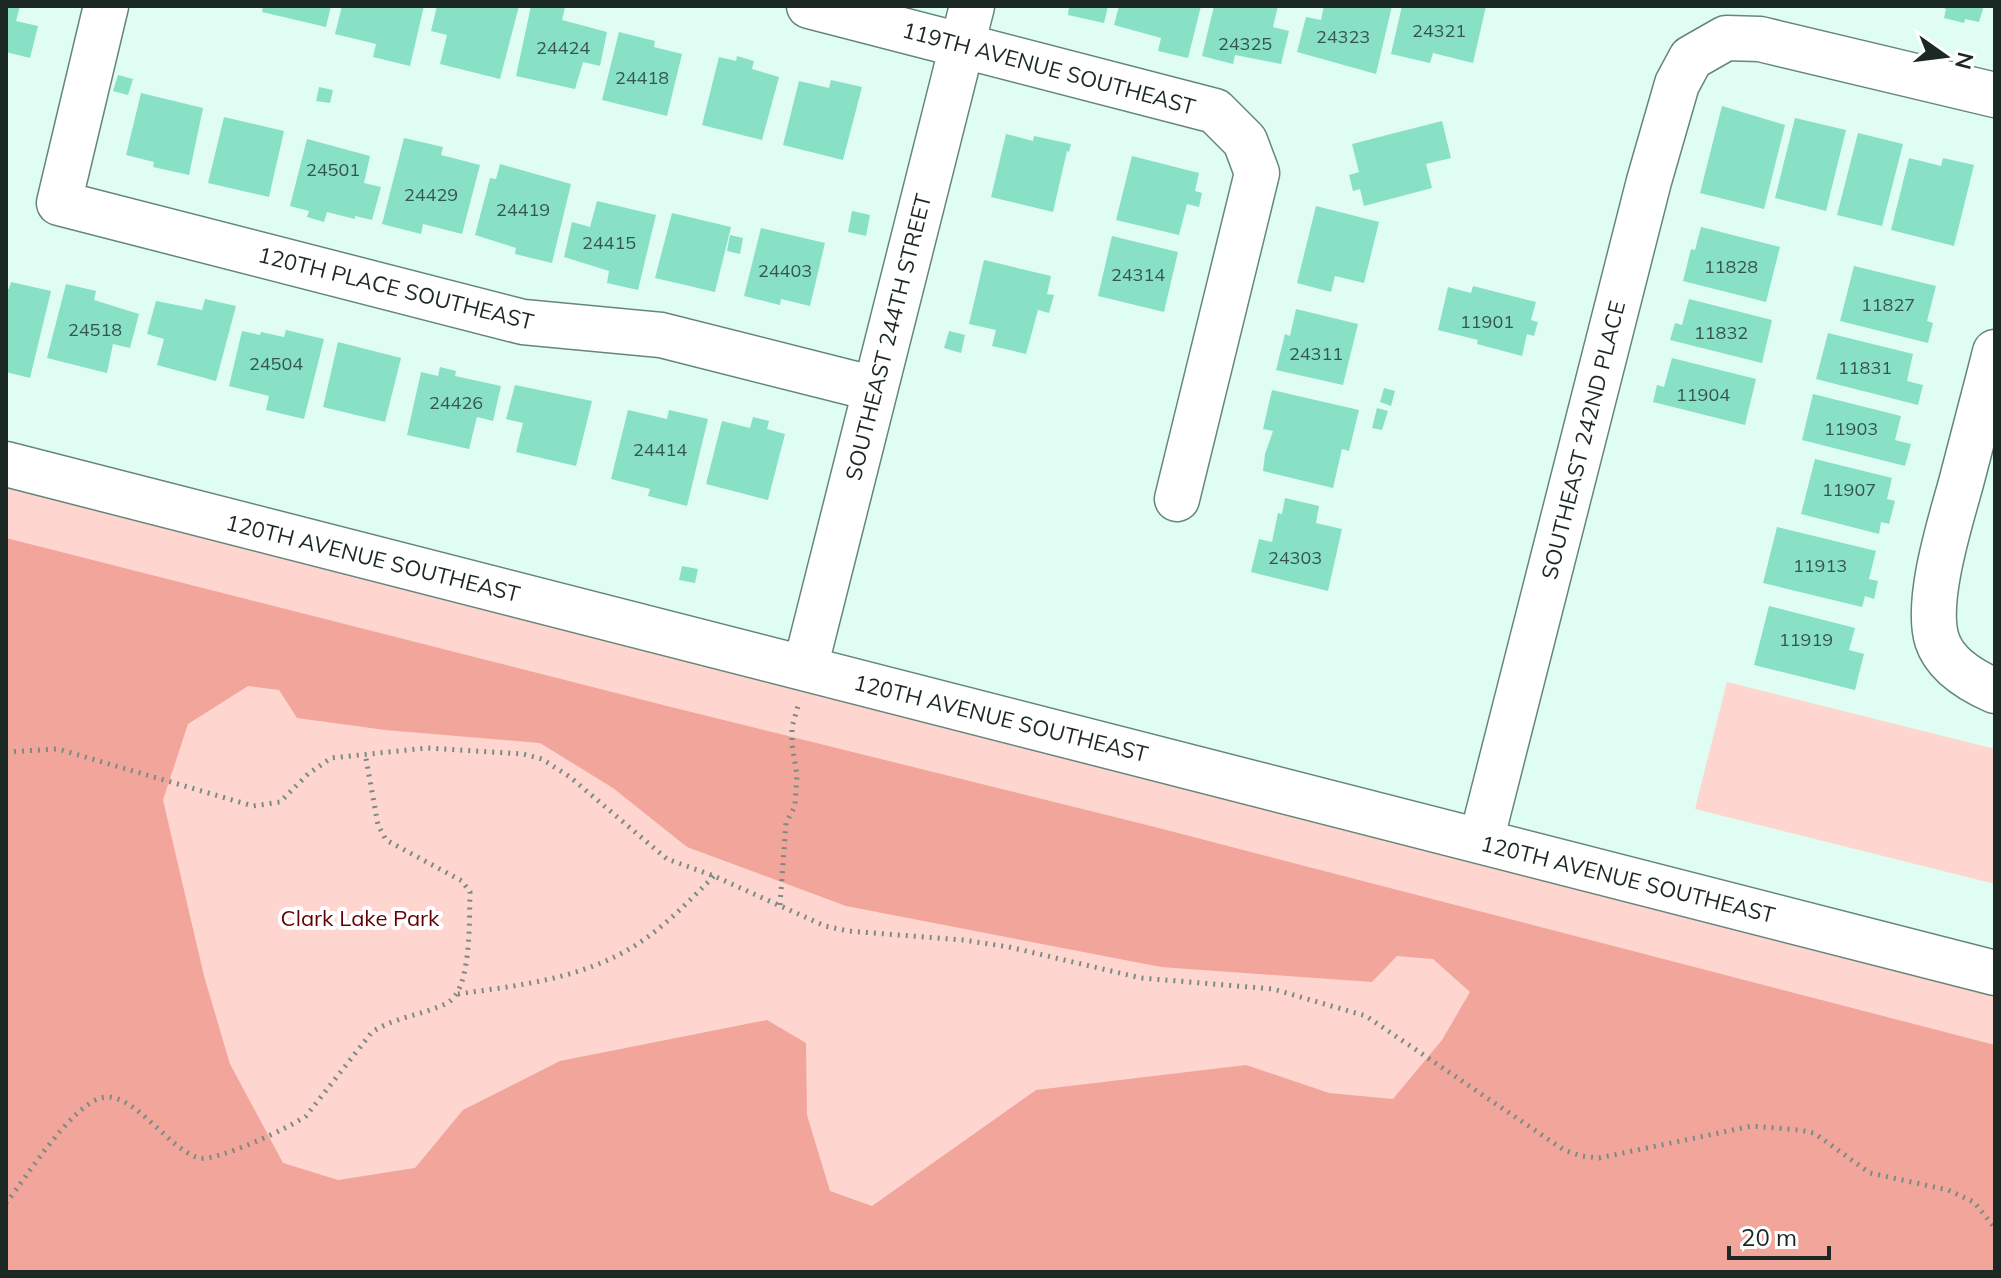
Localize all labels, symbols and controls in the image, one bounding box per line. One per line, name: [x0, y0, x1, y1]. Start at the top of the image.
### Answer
street label: 119TH AVENUE SOUTHEAST: [899, 15, 1199, 121]
north arrow: [1905, 16, 1985, 96]
house number: 24321: [1412, 19, 1466, 42]
house number: 24323: [1316, 25, 1370, 48]
house number: 24325: [1218, 32, 1272, 55]
house number: 24424: [536, 36, 590, 59]
text: N: [1949, 49, 1980, 72]
house number: 24418: [615, 66, 669, 89]
house number: 24501: [306, 158, 360, 181]
house number: 24429: [404, 183, 458, 206]
street label: SOUTHEAST 244TH STREET: [839, 191, 937, 483]
house number: 24419: [496, 198, 550, 221]
house number: 24415: [582, 231, 636, 254]
street label: 120TH PLACE SOUTHEAST: [255, 240, 537, 336]
house number: 11828: [1704, 255, 1758, 278]
house number: 24403: [758, 259, 812, 282]
house number: 24314: [1111, 263, 1165, 286]
house number: 11827: [1861, 293, 1915, 316]
street label: SOUTHEAST 242ND PLACE: [1535, 298, 1631, 582]
house number: 11901: [1460, 310, 1514, 333]
house number: 24518: [68, 318, 122, 341]
house number: 11832: [1694, 321, 1748, 344]
house number: 24311: [1289, 342, 1343, 365]
house number: 24504: [249, 352, 303, 375]
house number: 11831: [1838, 356, 1892, 379]
house number: 11904: [1676, 383, 1730, 406]
house number: 24426: [429, 391, 483, 414]
house number: 11903: [1824, 417, 1878, 440]
house number: 24414: [633, 438, 687, 461]
house number: 11907: [1822, 478, 1876, 501]
street label: 120TH AVENUE SOUTHEAST: [223, 508, 523, 608]
house number: 24303: [1268, 546, 1322, 569]
house number: 11913: [1793, 554, 1847, 577]
house number: 11919: [1779, 628, 1833, 651]
street label: 120TH AVENUE SOUTHEAST: [851, 668, 1151, 768]
street label: 120TH AVENUE SOUTHEAST: [1478, 829, 1778, 929]
park label: Clark Lake Park: [281, 904, 440, 932]
scale bar: [1729, 1210, 1829, 1260]
text: 20 m: [1741, 1222, 1797, 1252]

